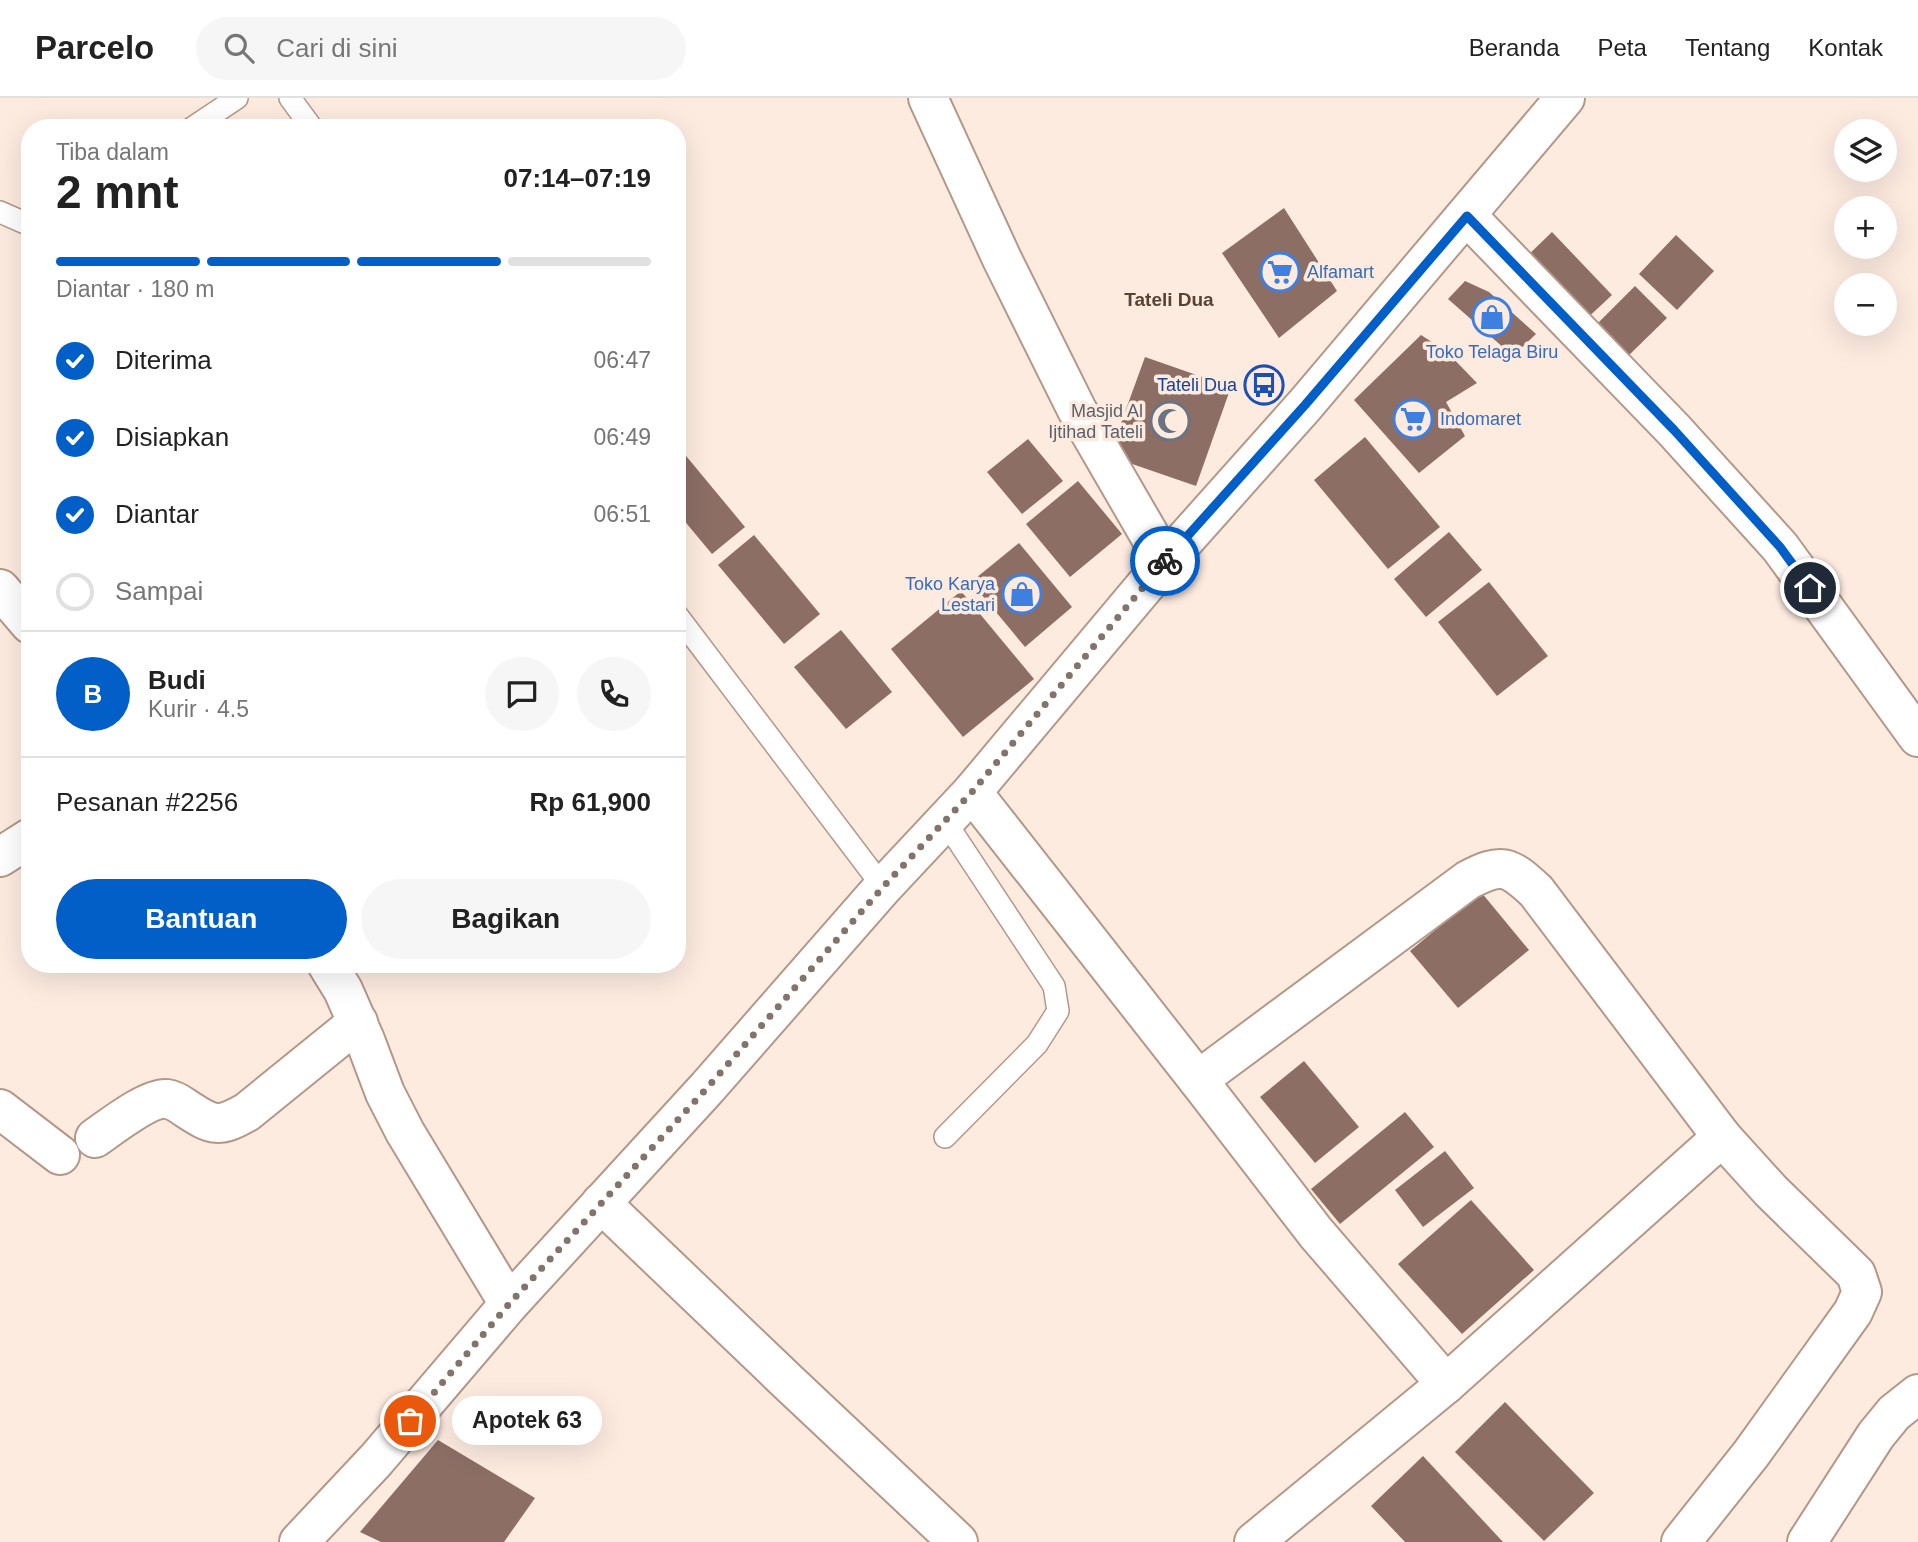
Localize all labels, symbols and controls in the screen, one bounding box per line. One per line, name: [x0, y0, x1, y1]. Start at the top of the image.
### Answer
search box: [196, 17, 686, 80]
text: Parcelo: [35, 29, 154, 66]
icon: search: [220, 29, 258, 67]
text: Cari di sini: [276, 33, 398, 63]
text: Beranda: [1469, 34, 1560, 61]
text: Peta: [1598, 34, 1647, 61]
text: Tentang: [1685, 34, 1770, 61]
text: Kontak: [1808, 34, 1883, 61]
map controls: [1834, 119, 1897, 336]
button: layers: [1834, 119, 1897, 182]
text: Tiba dalam: [56, 139, 169, 165]
text: 07:14–07:19: [504, 163, 651, 193]
text: 2 mnt: [56, 166, 179, 218]
button: +: [1834, 196, 1897, 259]
supermarket icon: Alfamart: [1259, 251, 1301, 293]
place label: Alfamart: [1307, 262, 1374, 282]
button: −: [1834, 273, 1897, 336]
text: Diantar · 180 m: [56, 276, 215, 302]
district label: Tateli Dua: [1124, 289, 1214, 310]
shop icon: Toko Telaga Biru: [1471, 296, 1513, 338]
icon: check: [56, 342, 94, 380]
place label: Toko Telaga Biru: [1426, 342, 1558, 362]
text: Diterima: [115, 345, 212, 375]
text: 06:47: [593, 347, 651, 373]
bus stop icon: Tateli Dua: [1243, 364, 1285, 406]
place label: Tateli Dua: [1157, 375, 1238, 395]
supermarket icon: Indomaret: [1392, 398, 1434, 440]
mosque icon: Masjid Al Ijtihad Tateli: [1149, 400, 1191, 442]
place label: Masjid Al Ijtihad Tateli: [1048, 401, 1143, 442]
place label: Indomaret: [1440, 409, 1521, 429]
icon: check: [56, 419, 94, 457]
text: Disiapkan: [115, 422, 229, 452]
text: 06:49: [593, 424, 651, 450]
icon: check: [56, 496, 94, 534]
text: Diantar: [115, 499, 199, 529]
text: 06:51: [593, 501, 651, 527]
courier: [1130, 526, 1200, 596]
icon: bike: [1146, 542, 1184, 580]
pin: [1780, 558, 1840, 618]
icon: home: [1791, 569, 1829, 607]
shop icon: Toko Karya Lestari: [1001, 573, 1043, 615]
place label: Toko Karya Lestari: [905, 574, 996, 615]
text: Sampai: [115, 576, 203, 606]
button: chat: [485, 657, 559, 731]
button: phone: [577, 657, 651, 731]
text: Budi: [148, 665, 206, 695]
text: B: [84, 679, 102, 709]
text: Kurir · 4.5: [148, 696, 249, 722]
text: Pesanan #2256: [56, 787, 238, 817]
text: Rp 61,900: [530, 787, 651, 817]
button: Bantuan: [56, 879, 347, 959]
button: Bagikan: [361, 879, 651, 959]
pin: [380, 1391, 440, 1451]
callout: Apotek 63: [452, 1396, 602, 1446]
icon: bag: [391, 1402, 429, 1440]
text: Apotek 63: [472, 1407, 582, 1433]

